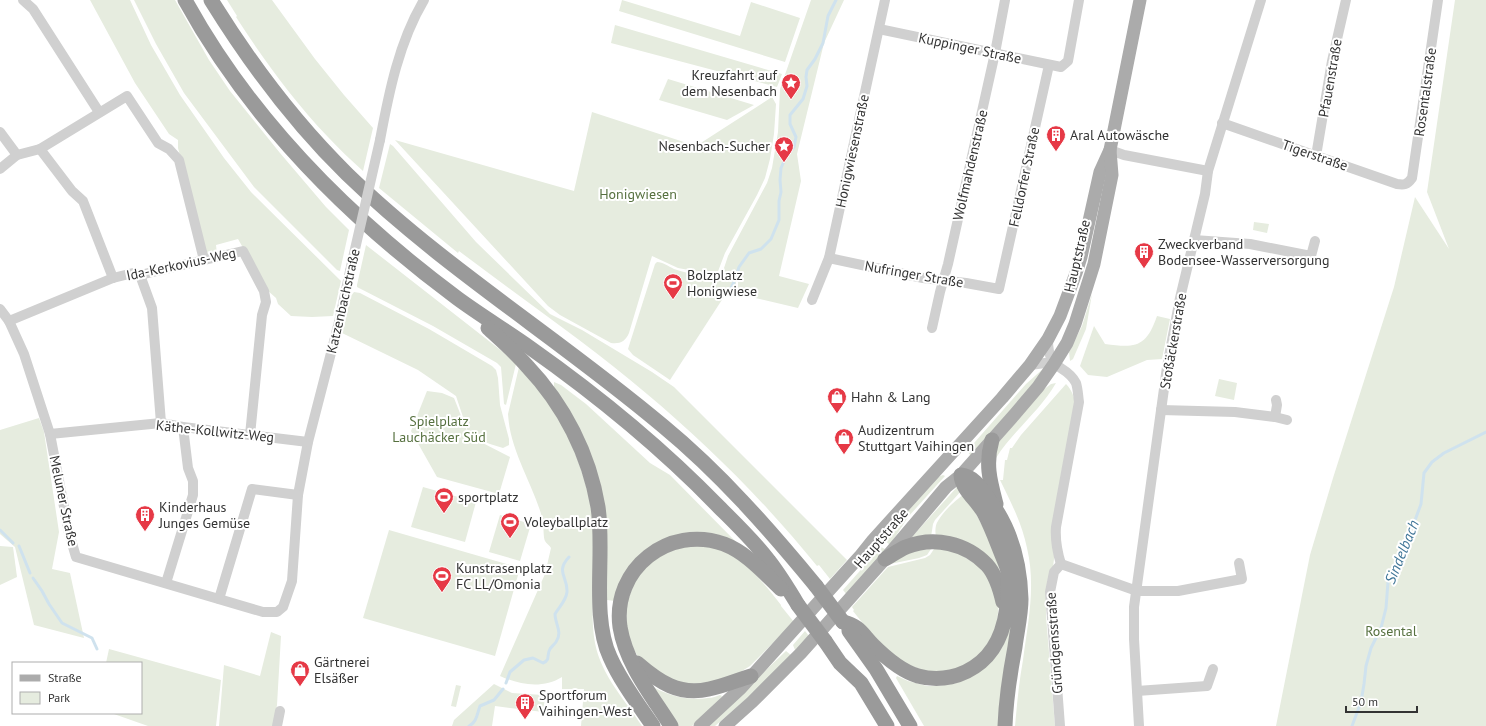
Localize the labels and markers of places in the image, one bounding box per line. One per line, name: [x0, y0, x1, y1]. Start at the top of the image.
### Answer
place label: Kreuzfahrt auf dem Nesenbach: [682, 66, 778, 100]
place icon: Kreuzfahrt auf dem Nesenbach: [780, 72, 802, 100]
building icon: Aral Autowäsche: [1045, 124, 1067, 152]
place label: Aral Autowäsche: [1070, 126, 1169, 144]
place icon: Nesenbach-Sucher: [773, 135, 795, 163]
place label: Nesenbach-Sucher: [658, 137, 770, 155]
place label: Zweckverband Bodensee-Wasserversorgung: [1158, 235, 1329, 269]
building icon: Zweckverband Bodensee-Wasserversorgung: [1133, 241, 1155, 269]
place label: Bolzplatz Honigwiese: [687, 266, 757, 300]
sports icon: Bolzplatz Honigwiese: [662, 272, 684, 300]
shop icon: Hahn & Lang: [826, 386, 848, 414]
place label: Hahn & Lang: [851, 388, 931, 406]
place label: Audizentrum Stuttgart Vaihingen: [858, 421, 974, 455]
shop icon: Audizentrum Stuttgart Vaihingen: [833, 427, 855, 455]
sports icon: sportplatz: [433, 486, 455, 514]
place label: sportplatz: [458, 488, 519, 506]
place label: Kinderhaus Junges Gemüse: [158, 498, 250, 532]
building icon: Kinderhaus Junges Gemüse: [134, 504, 156, 532]
sports icon: Voleyballplatz: [499, 511, 521, 539]
place label: Voleyballplatz: [523, 513, 608, 531]
place label: Kunstrasenplatz FC LL/Omonia: [456, 559, 552, 593]
sports icon: Kunstrasenplatz FC LL/Omonia: [431, 565, 453, 593]
place label: Gärtnerei Elsäßer: [314, 653, 370, 687]
shop icon: Gärtnerei Elsäßer: [289, 659, 311, 687]
place label: Sportforum Vaihingen-West: [538, 686, 632, 720]
building icon: Sportforum Vaihingen-West: [514, 692, 536, 720]

